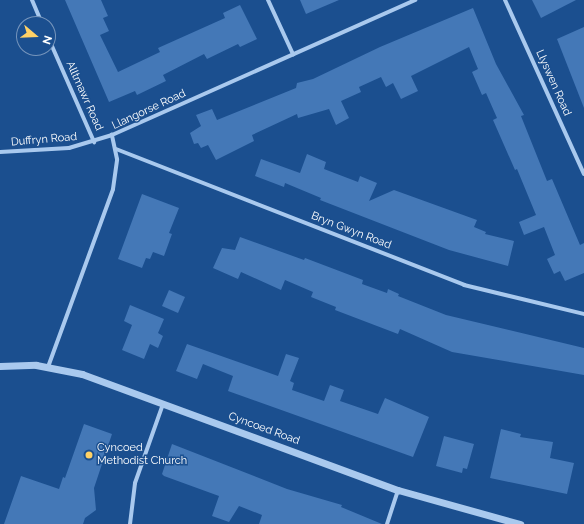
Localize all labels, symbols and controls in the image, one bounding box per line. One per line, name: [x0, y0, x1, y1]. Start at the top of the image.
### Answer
north arrow: [16, 16, 56, 56]
text: N: [39, 34, 54, 46]
street label: Llyswen Road: [533, 48, 573, 118]
street label: Alltmawr Road: [63, 59, 105, 133]
street label: Llangorse Road: [110, 87, 188, 133]
street label: Duffryn Road: [10, 131, 78, 149]
street label: Bryn Gwyn Road: [309, 210, 393, 252]
street label: Cyncoed Road: [227, 410, 301, 448]
place label: Cyncoed Methodist Church: [97, 442, 187, 468]
marker: Cyncoed Methodist Church: [84, 450, 94, 460]

